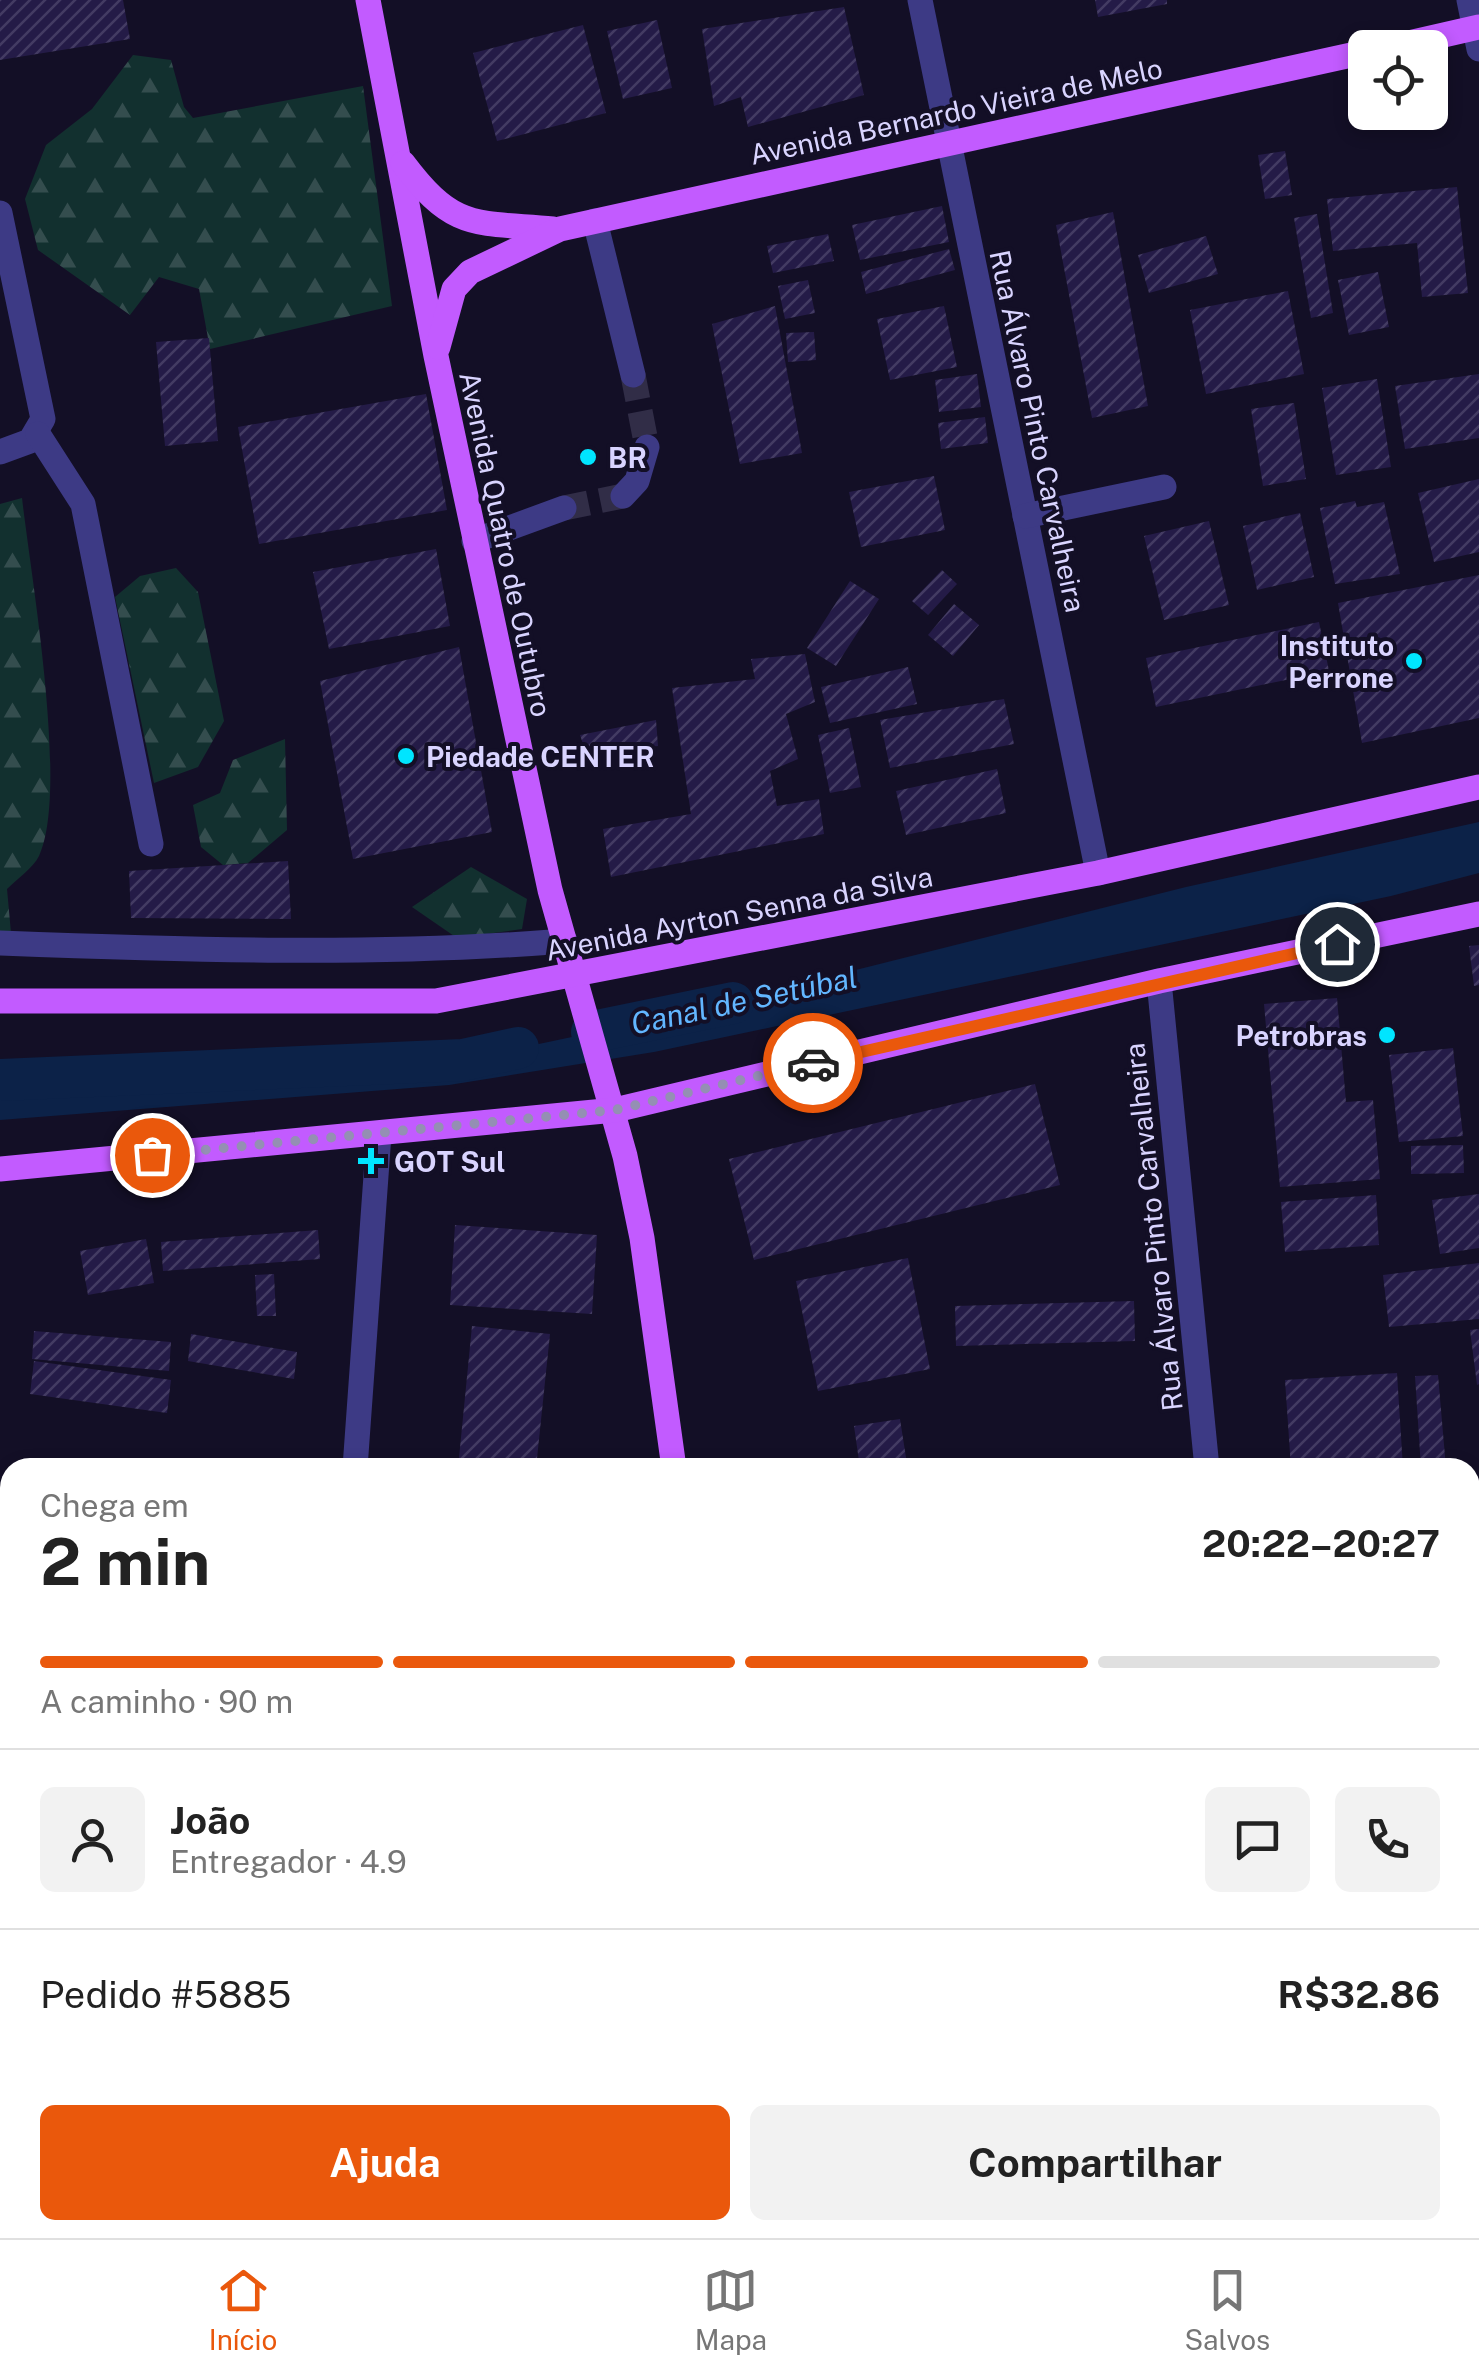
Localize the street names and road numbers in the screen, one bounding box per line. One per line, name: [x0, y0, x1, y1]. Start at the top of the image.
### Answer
street label: Avenida Bernardo Vieira de Melo: [747, 51, 1165, 171]
street label: Rua Álvaro Pinto Carvalheira: [983, 247, 1093, 615]
street label: Avenida Quatro de Outubro: [453, 368, 559, 720]
street label: Avenida Ayrton Senna da Silva: [543, 859, 935, 967]
street label: Rua Álvaro Pinto Carvalheira: [1117, 1042, 1189, 1412]

